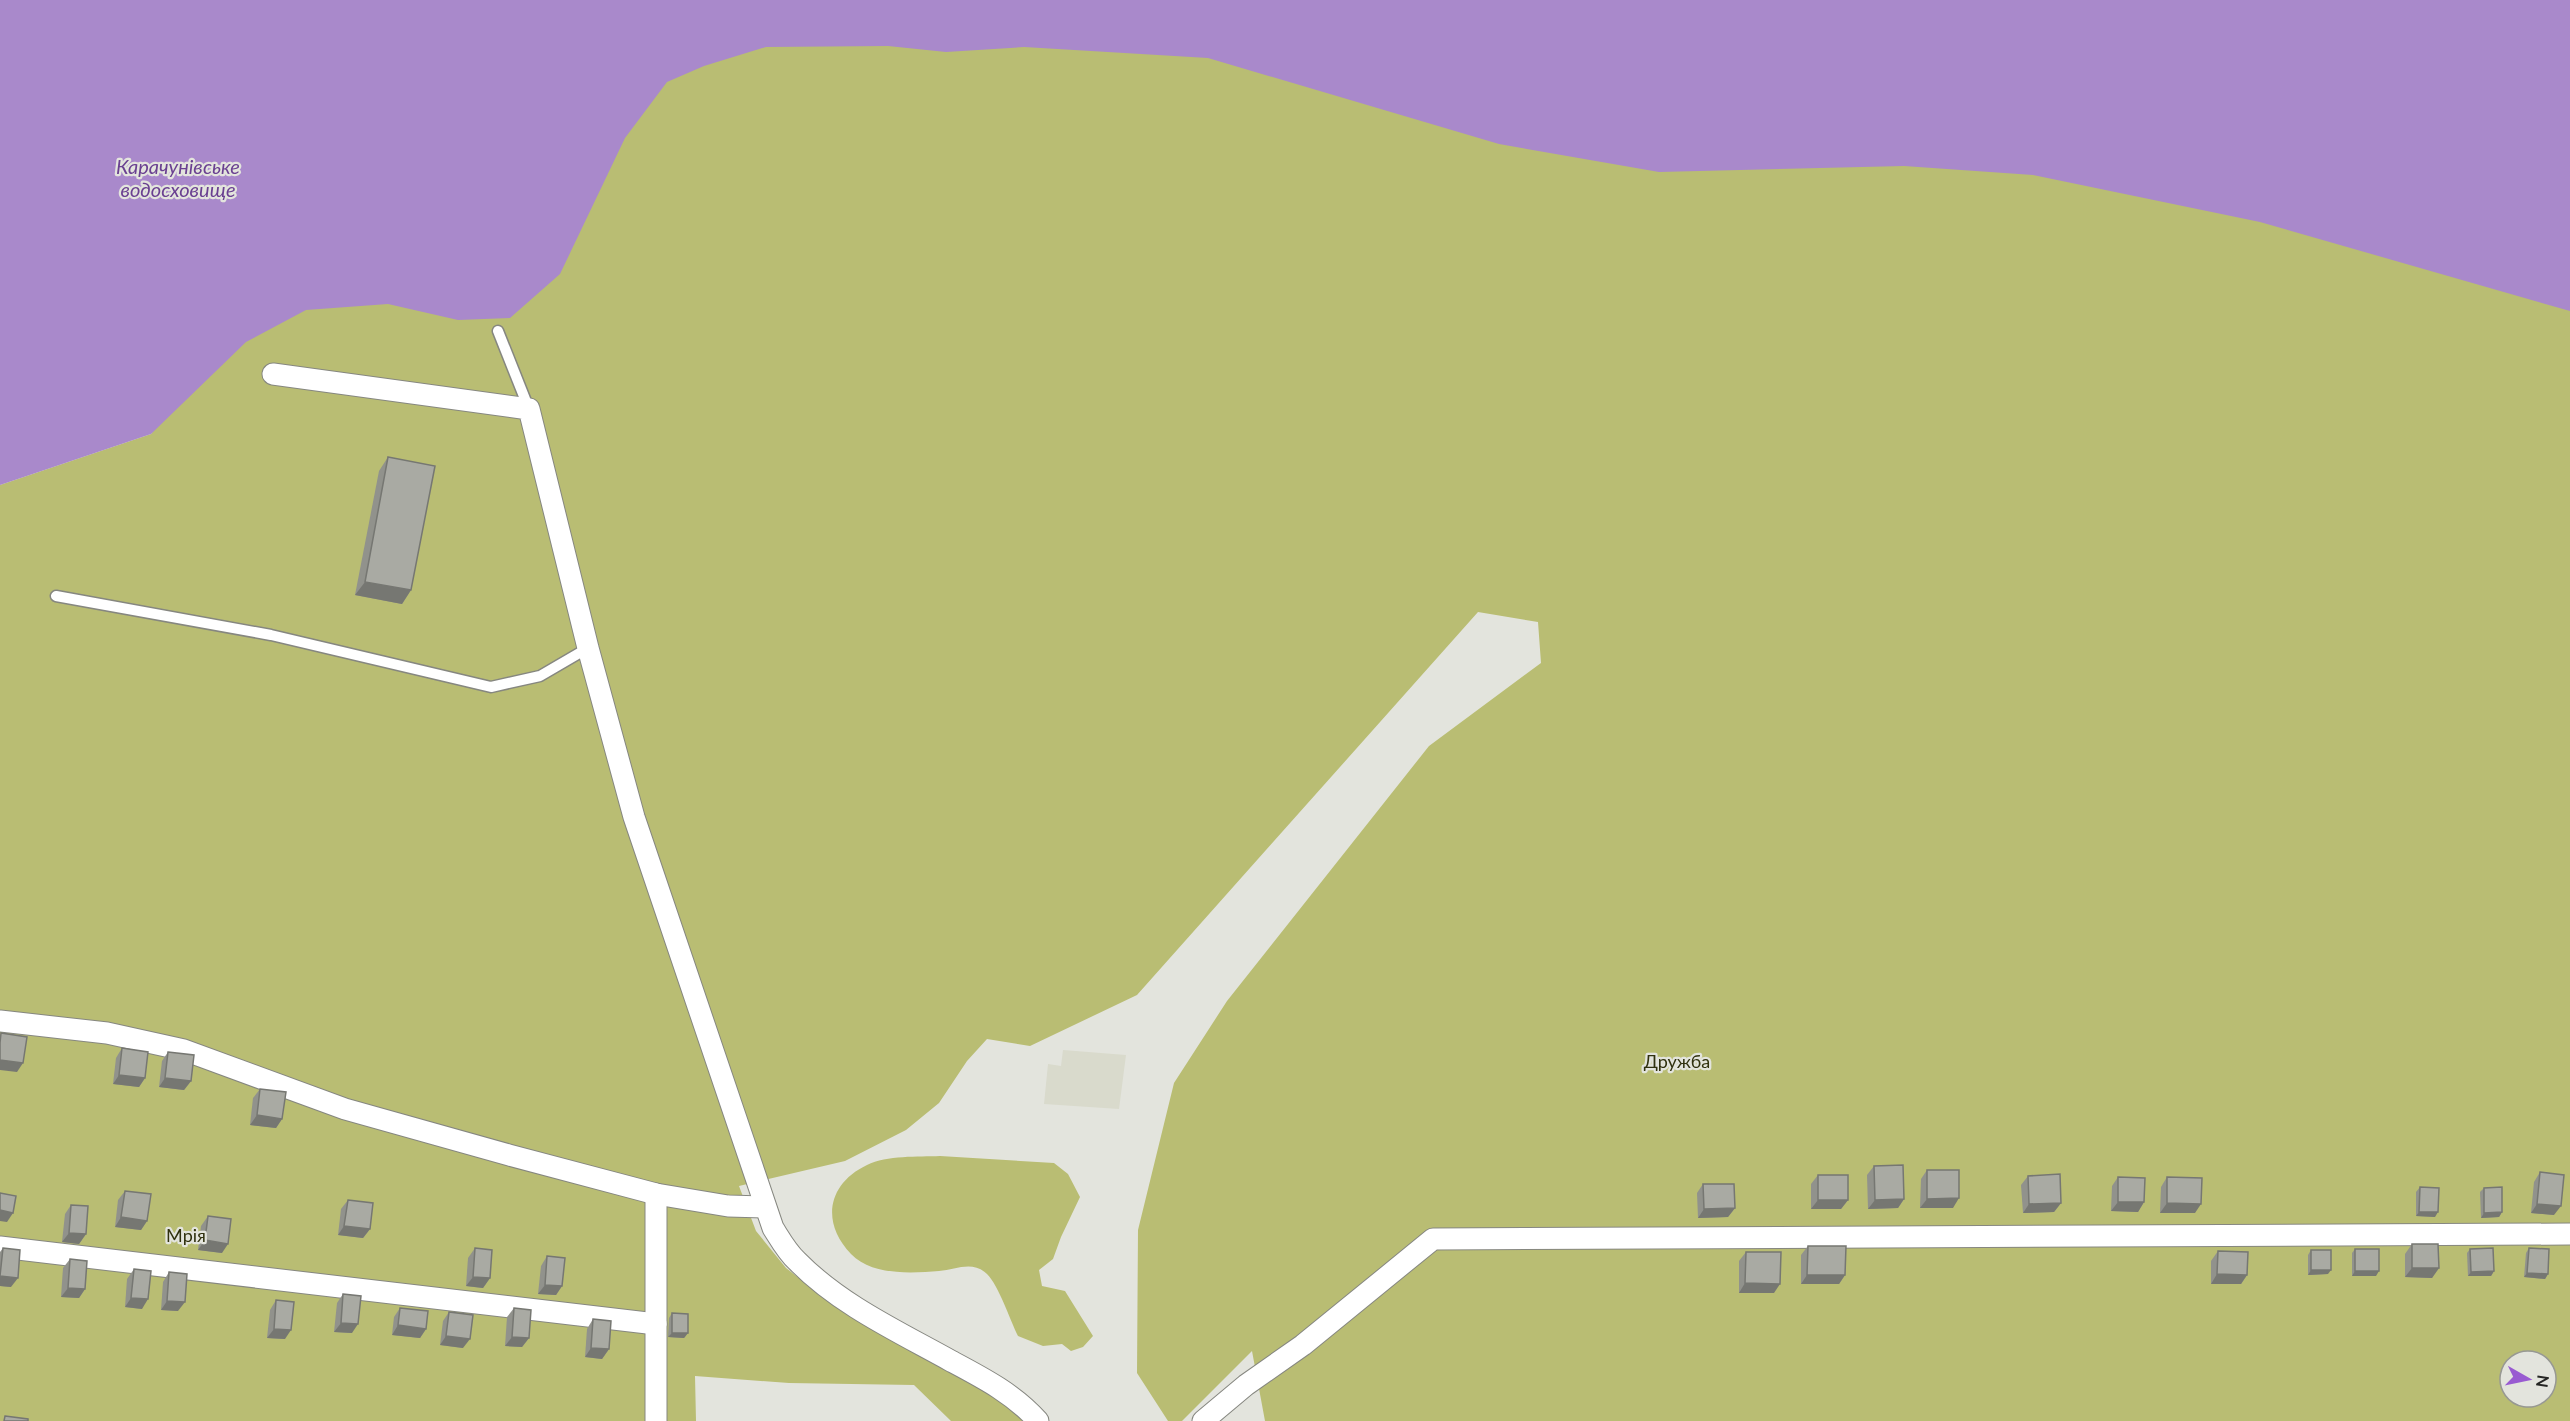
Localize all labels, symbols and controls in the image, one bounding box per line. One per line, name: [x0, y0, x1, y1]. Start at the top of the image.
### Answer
water label: Карачунівське водосховище: [116, 154, 240, 201]
park label: Дружба: [1644, 1050, 1710, 1072]
park label: Мрія: [166, 1224, 206, 1246]
north arrow: [2498, 1349, 2558, 1409]
text: N: [2533, 1374, 2554, 1389]

